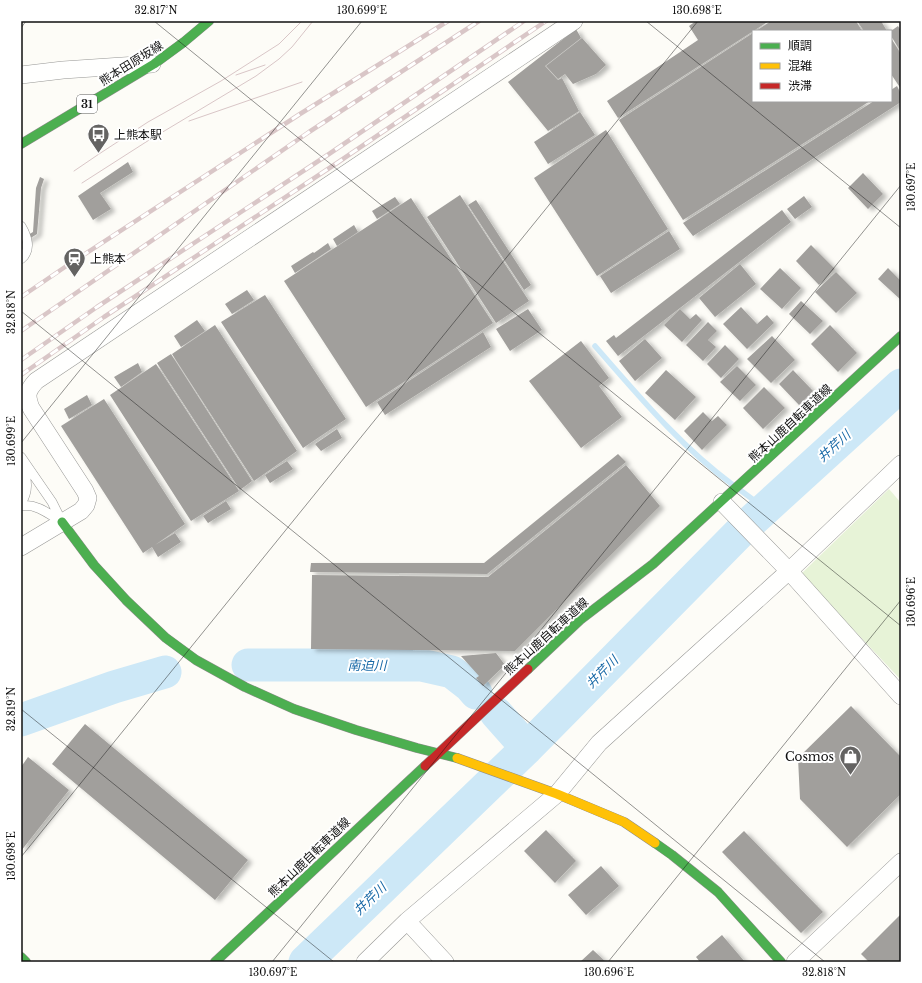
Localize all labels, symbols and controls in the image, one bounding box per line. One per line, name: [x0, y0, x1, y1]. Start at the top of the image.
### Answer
text: 32.817°N: [135, 4, 178, 17]
text: 130.699°E: [337, 4, 387, 17]
text: 130.698°E: [672, 4, 722, 17]
legend: [752, 30, 892, 102]
street label: 熊本田原坂線: [96, 38, 166, 88]
text: 順調: [788, 38, 812, 53]
text: 混雑: [788, 58, 812, 73]
text: 渋滞: [788, 78, 812, 93]
road number: 31: [77, 95, 97, 113]
bus stop icon: 上熊本駅: [86, 121, 112, 154]
place label: 上熊本駅: [114, 127, 162, 142]
text: 130.697°E: [905, 163, 918, 211]
station icon: 上熊本: [61, 245, 87, 278]
place label: 上熊本: [90, 251, 126, 266]
text: 32.818°N: [5, 290, 18, 334]
street label: 熊本山鹿自転車道線: [745, 381, 835, 465]
text: 130.699°E: [5, 416, 18, 466]
water label: 井芹川: [814, 425, 856, 465]
text: 130.696°E: [905, 577, 918, 627]
street label: 熊本山鹿自転車道線: [501, 594, 591, 678]
water label: 井芹川: [582, 651, 623, 692]
water label: 南迫川: [347, 657, 388, 674]
text: 32.819°N: [5, 687, 18, 731]
shop icon: Cosmos: [837, 743, 863, 776]
place label: Cosmos: [785, 749, 834, 764]
street label: 熊本山鹿自転車道線: [265, 814, 353, 900]
text: 130.698°E: [5, 831, 18, 881]
water label: 井芹川: [350, 878, 391, 919]
text: 130.697°E: [249, 966, 297, 979]
text: 130.696°E: [584, 966, 634, 979]
text: 32.818°N: [802, 966, 846, 979]

